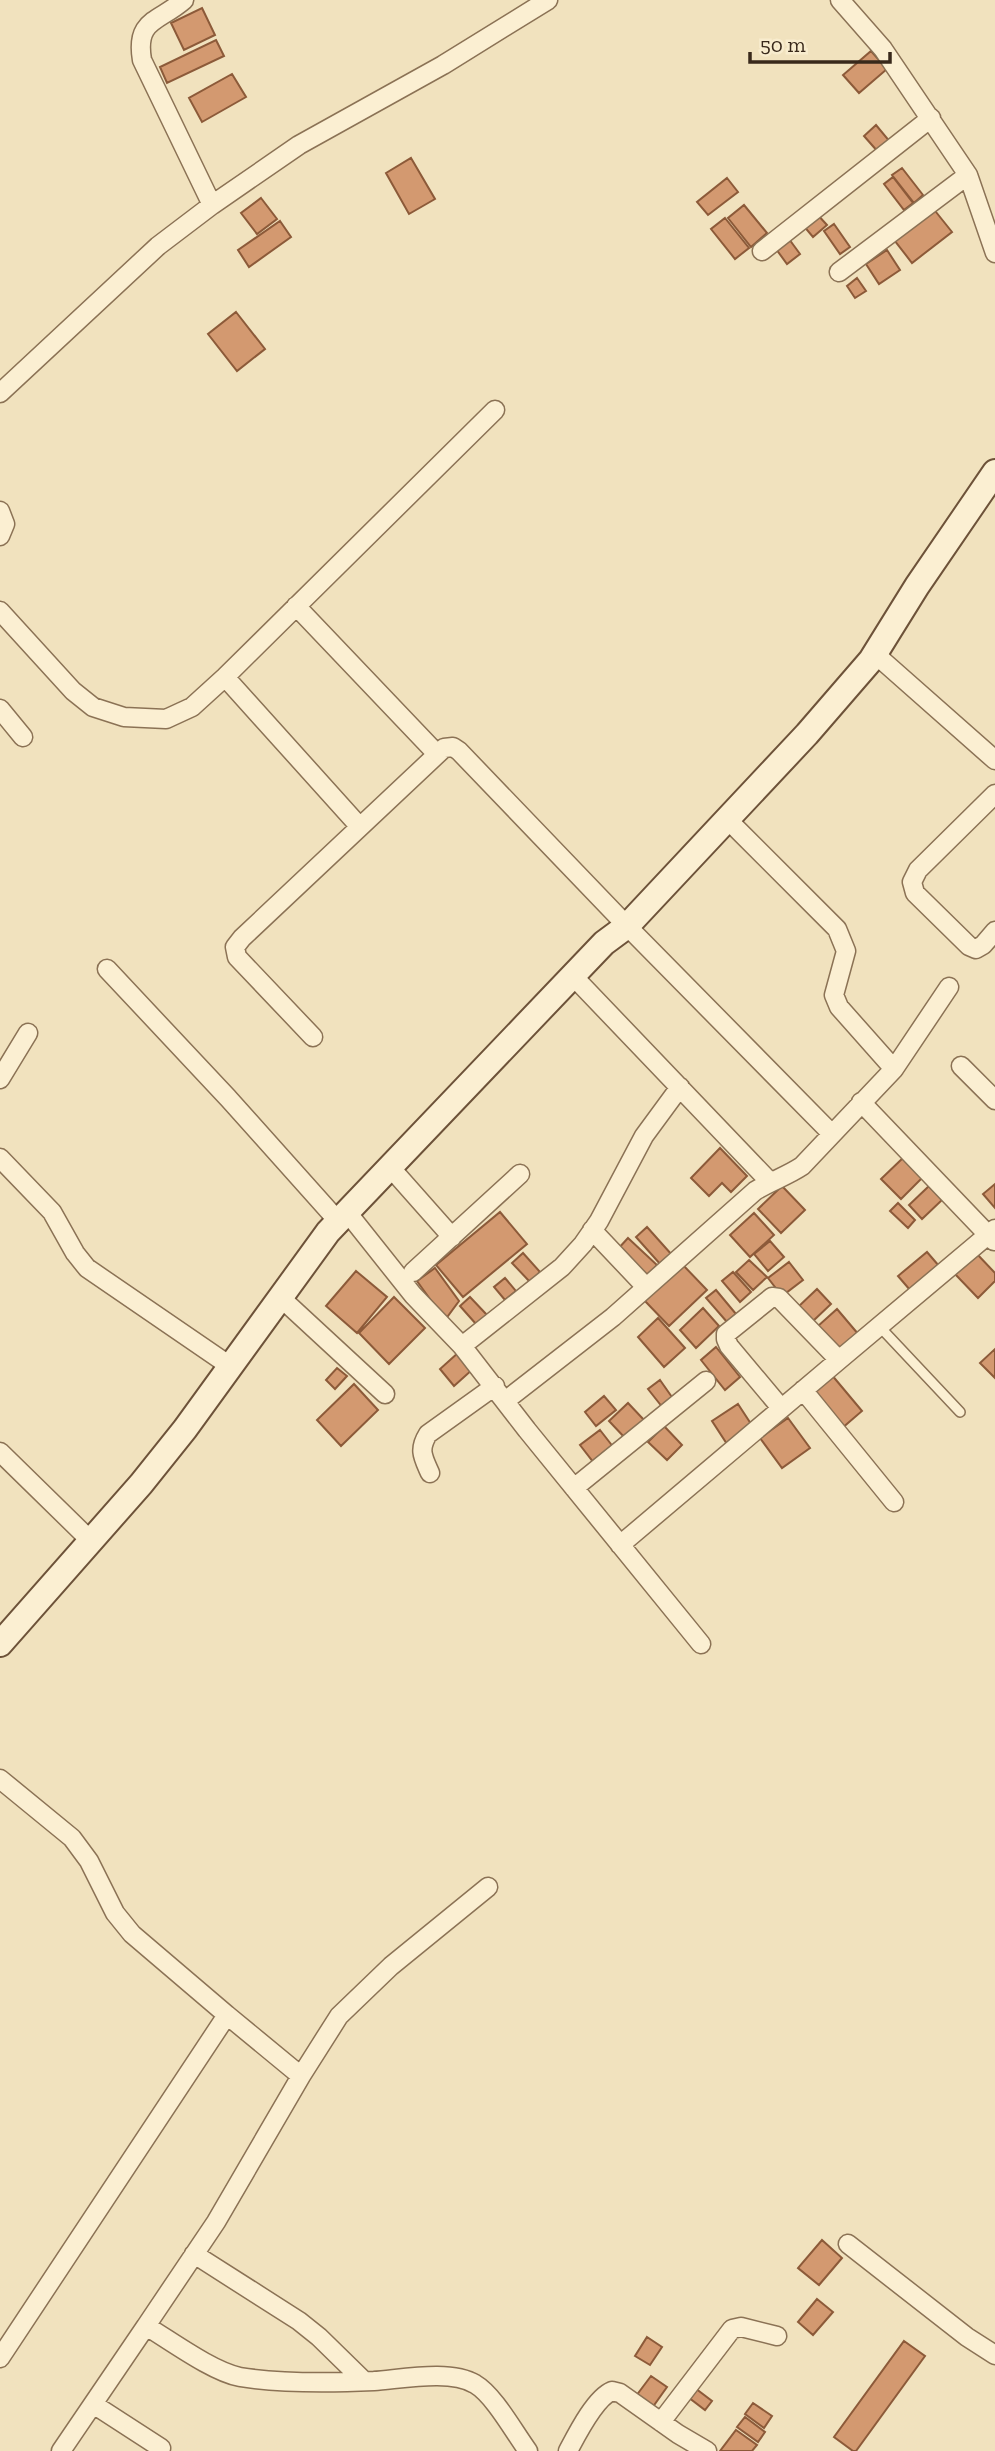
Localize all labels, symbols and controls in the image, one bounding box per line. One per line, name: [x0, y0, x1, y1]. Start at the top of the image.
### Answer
scale bar: [750, 21, 890, 65]
text: 50 m: [760, 32, 806, 57]

